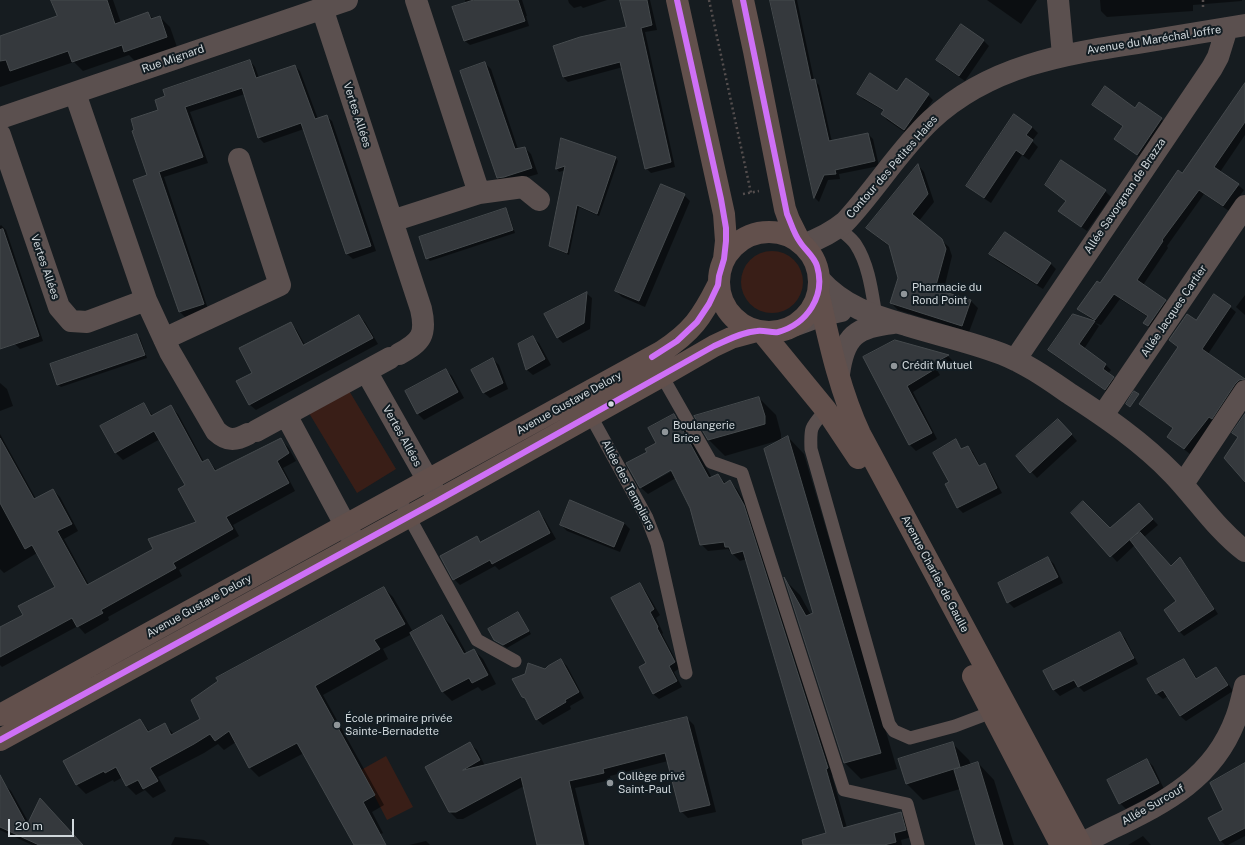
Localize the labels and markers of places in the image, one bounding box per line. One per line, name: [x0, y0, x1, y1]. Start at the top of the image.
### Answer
place label: Pharmacie du Rond Point: [912, 281, 982, 307]
marker: Pharmacie du Rond Point: [899, 289, 909, 299]
place label: Crédit Mutuel: [902, 359, 973, 373]
marker: Crédit Mutuel: [889, 361, 899, 371]
unlabelled marker: [606, 399, 616, 409]
place label: Boulangerie Brice: [673, 419, 735, 445]
marker: Boulangerie Brice: [660, 427, 670, 437]
place label: École primaire privée Sainte-Bernadette: [345, 712, 452, 738]
marker: École primaire privée Sainte-Bernadette: [332, 720, 342, 730]
place label: Collège privé Saint-Paul: [618, 770, 685, 796]
marker: Collège privé Saint-Paul: [605, 778, 615, 788]

